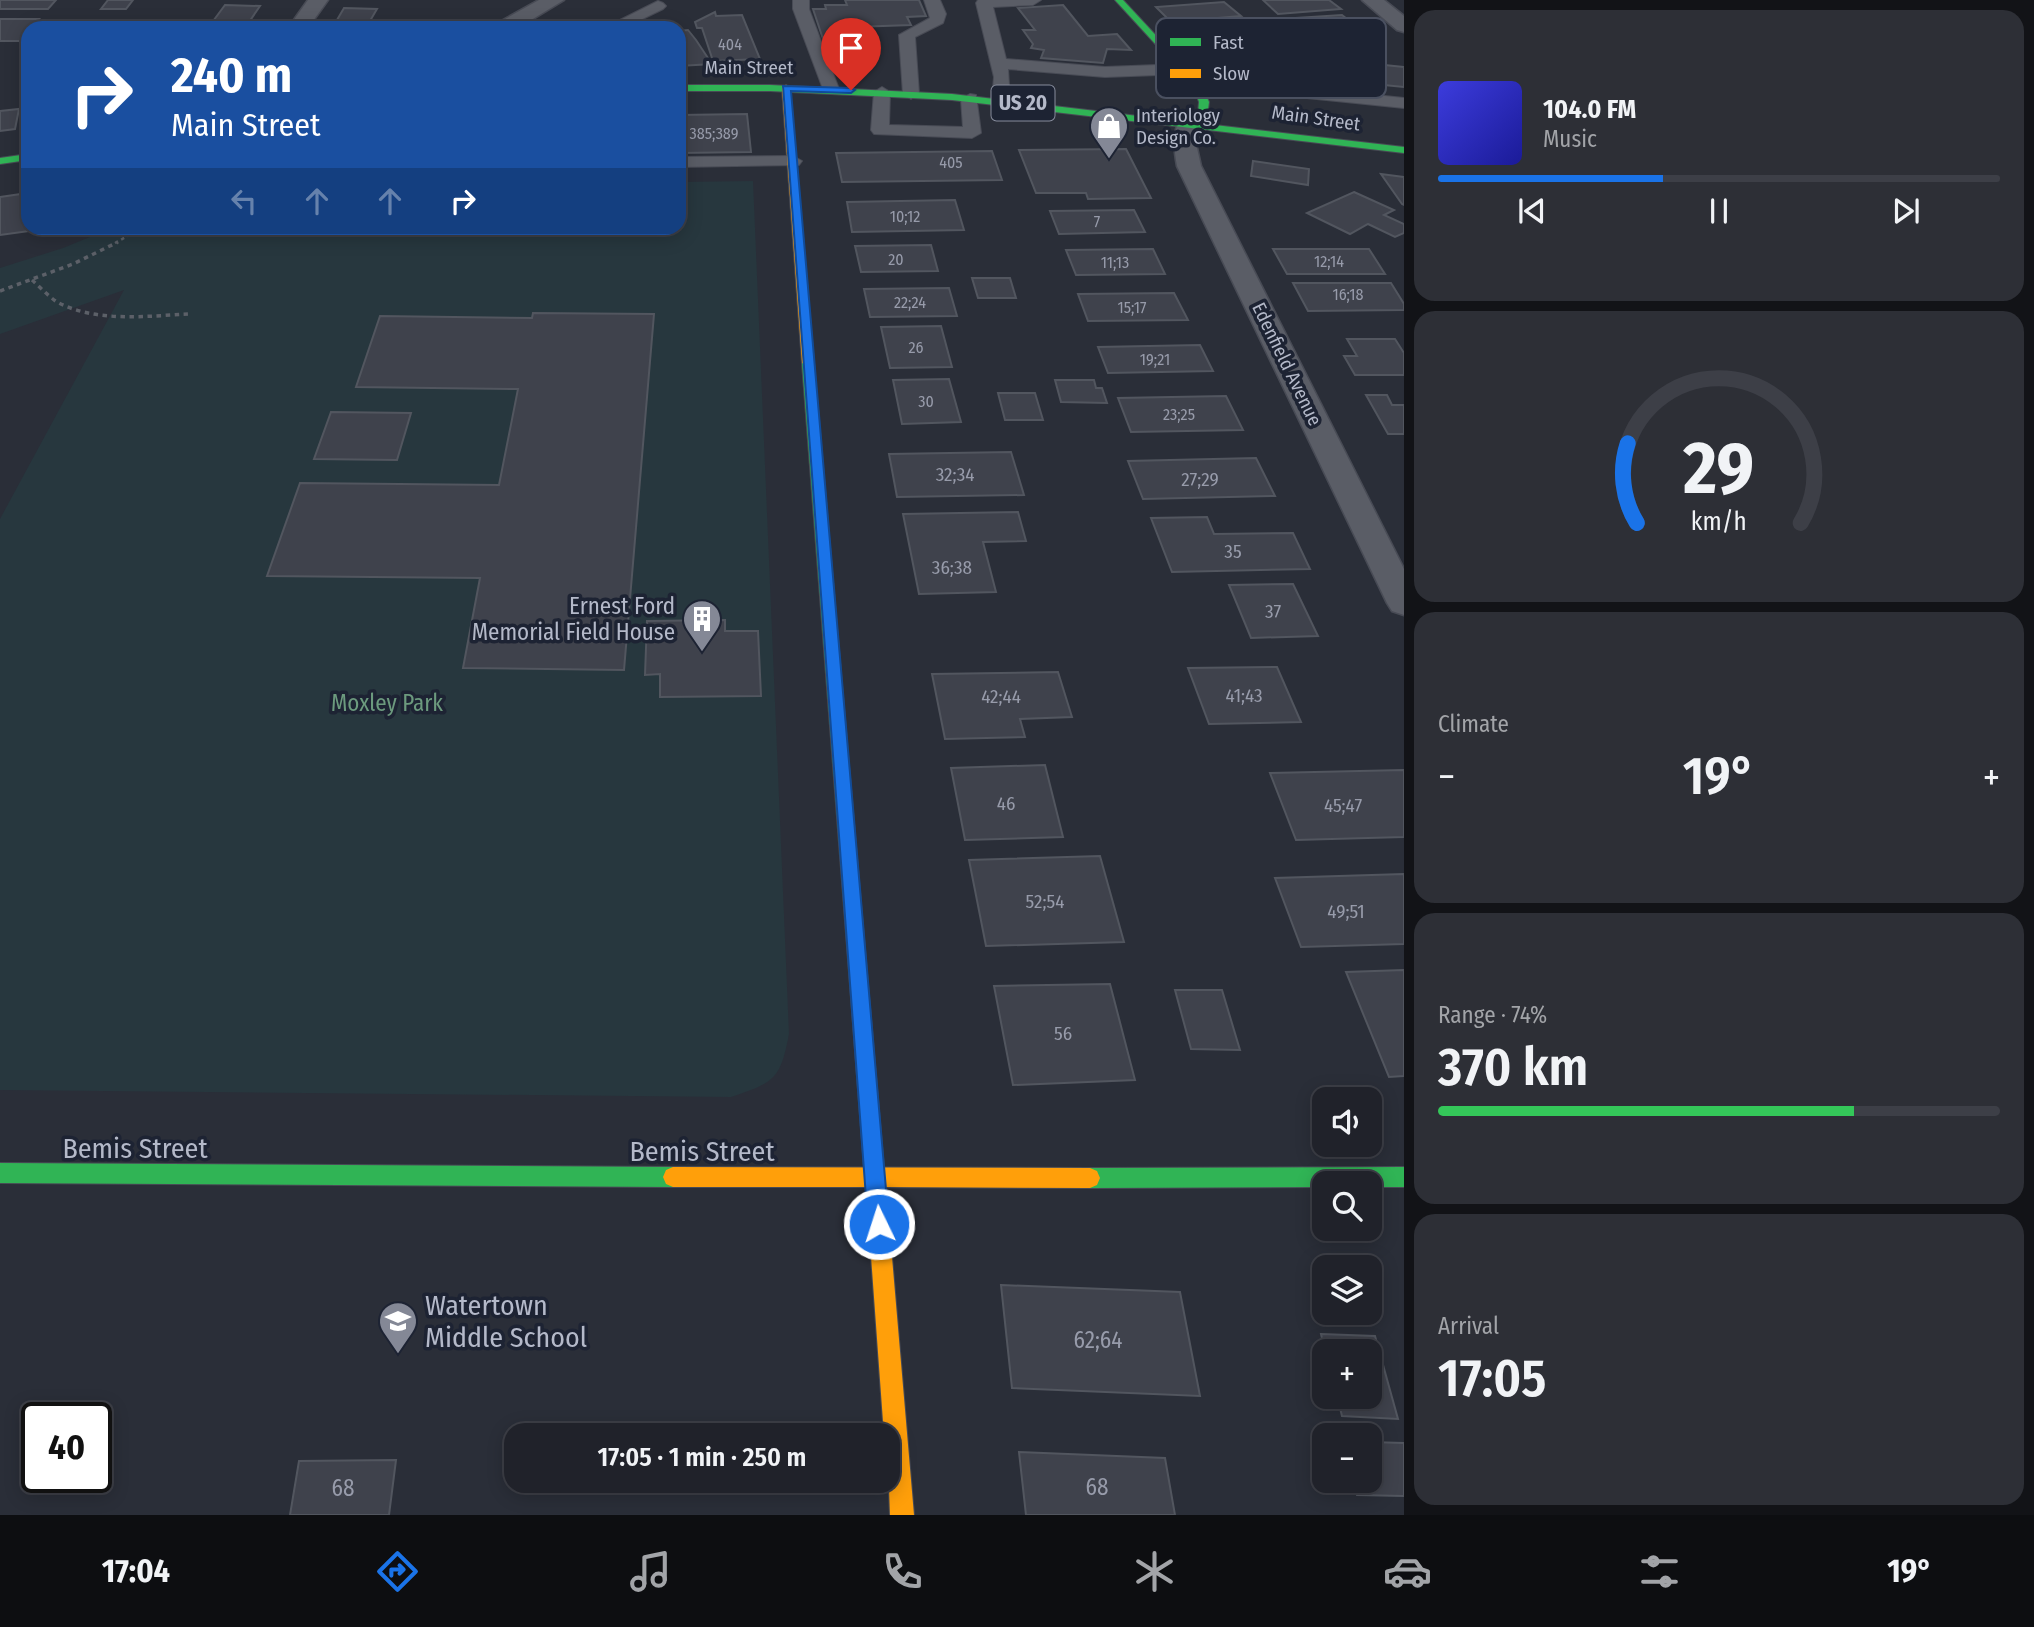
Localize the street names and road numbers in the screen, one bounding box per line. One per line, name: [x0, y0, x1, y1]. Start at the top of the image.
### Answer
street label: Main Street: [705, 56, 794, 79]
road number: US 20: [992, 86, 1054, 120]
street label: Main Street: [1270, 100, 1362, 136]
street label: Edenfield Avenue: [1247, 299, 1327, 429]
street label: Bemis Street: [62, 1132, 208, 1165]
street label: Bemis Street: [629, 1135, 775, 1168]

